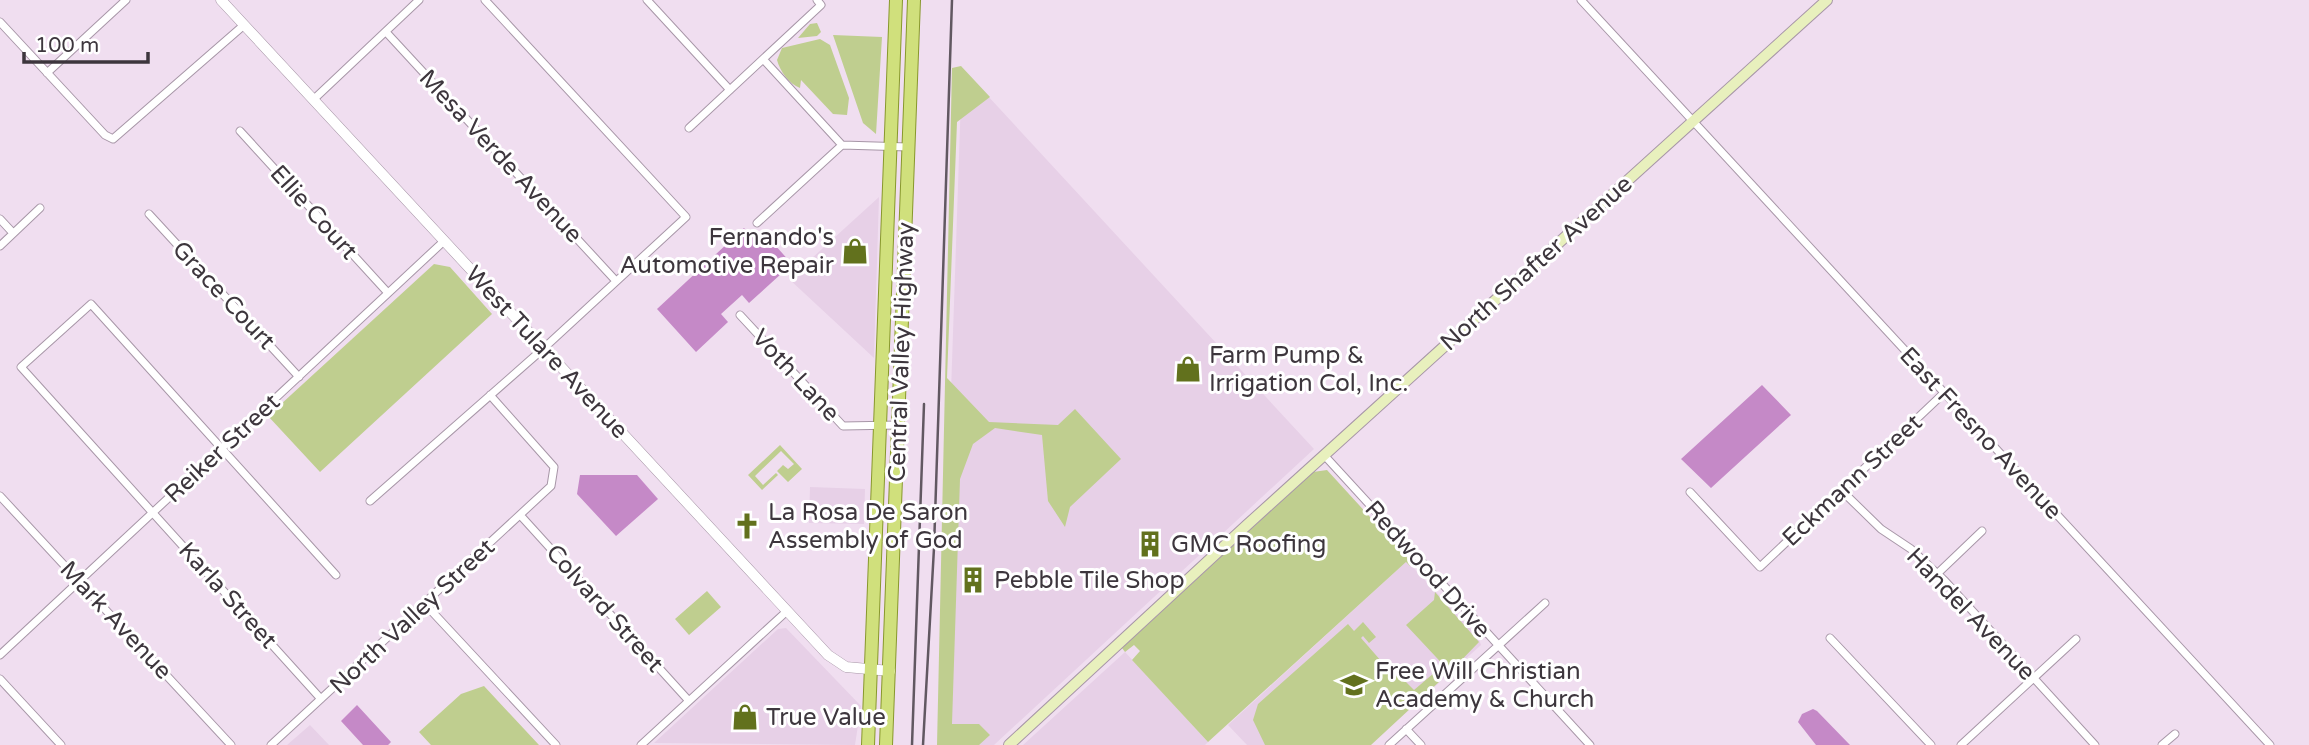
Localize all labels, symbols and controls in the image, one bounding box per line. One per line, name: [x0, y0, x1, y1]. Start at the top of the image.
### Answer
scale bar: [24, 21, 149, 65]
text: 100 m: [35, 33, 99, 58]
street label: Mesa Verde Avenue: [413, 64, 588, 249]
street label: Ellie Court: [264, 159, 364, 265]
street label: North Shafter Avenue: [1434, 170, 1638, 357]
street label: Central Valley Highway: [882, 221, 921, 482]
place label: Fernando's Automotive Repair: [620, 223, 835, 280]
street label: Grace Court: [166, 235, 281, 355]
shop icon: Fernando's Automotive Repair: [840, 236, 870, 266]
street label: West Tulare Avenue: [459, 260, 634, 445]
street label: Voth Lane: [746, 323, 846, 427]
place label: Farm Pump & Irrigation Col, Inc.: [1209, 341, 1409, 398]
street label: East Fresno Avenue: [1893, 341, 2068, 525]
shop icon: Farm Pump & Irrigation Col, Inc.: [1173, 354, 1203, 384]
street label: Reiker Street: [159, 388, 286, 509]
street label: Eckmann Street: [1776, 408, 1928, 552]
street label: Redwood Drive: [1359, 495, 1497, 644]
place label: La Rosa De Saron Assembly of God: [768, 498, 968, 555]
church icon: La Rosa De Saron Assembly of God: [732, 511, 762, 541]
building icon: GMC Roofing: [1135, 529, 1165, 559]
place label: GMC Roofing: [1171, 530, 1326, 559]
street label: North Valley Street: [324, 533, 501, 700]
street label: Karla Street: [172, 536, 283, 654]
street label: Colvard Street: [540, 539, 670, 678]
street label: Handel Avenue: [1900, 542, 2041, 687]
street label: Mark Avenue: [54, 555, 178, 685]
building icon: Pebble Tile Shop: [958, 565, 988, 595]
place label: Pebble Tile Shop: [994, 566, 1185, 595]
place label: Free Will Christian Academy & Church: [1375, 657, 1594, 714]
school or university icon: Free Will Christian Academy & Church: [1339, 670, 1369, 700]
shop icon: True Value: [730, 702, 760, 732]
place label: True Value: [766, 703, 886, 732]

